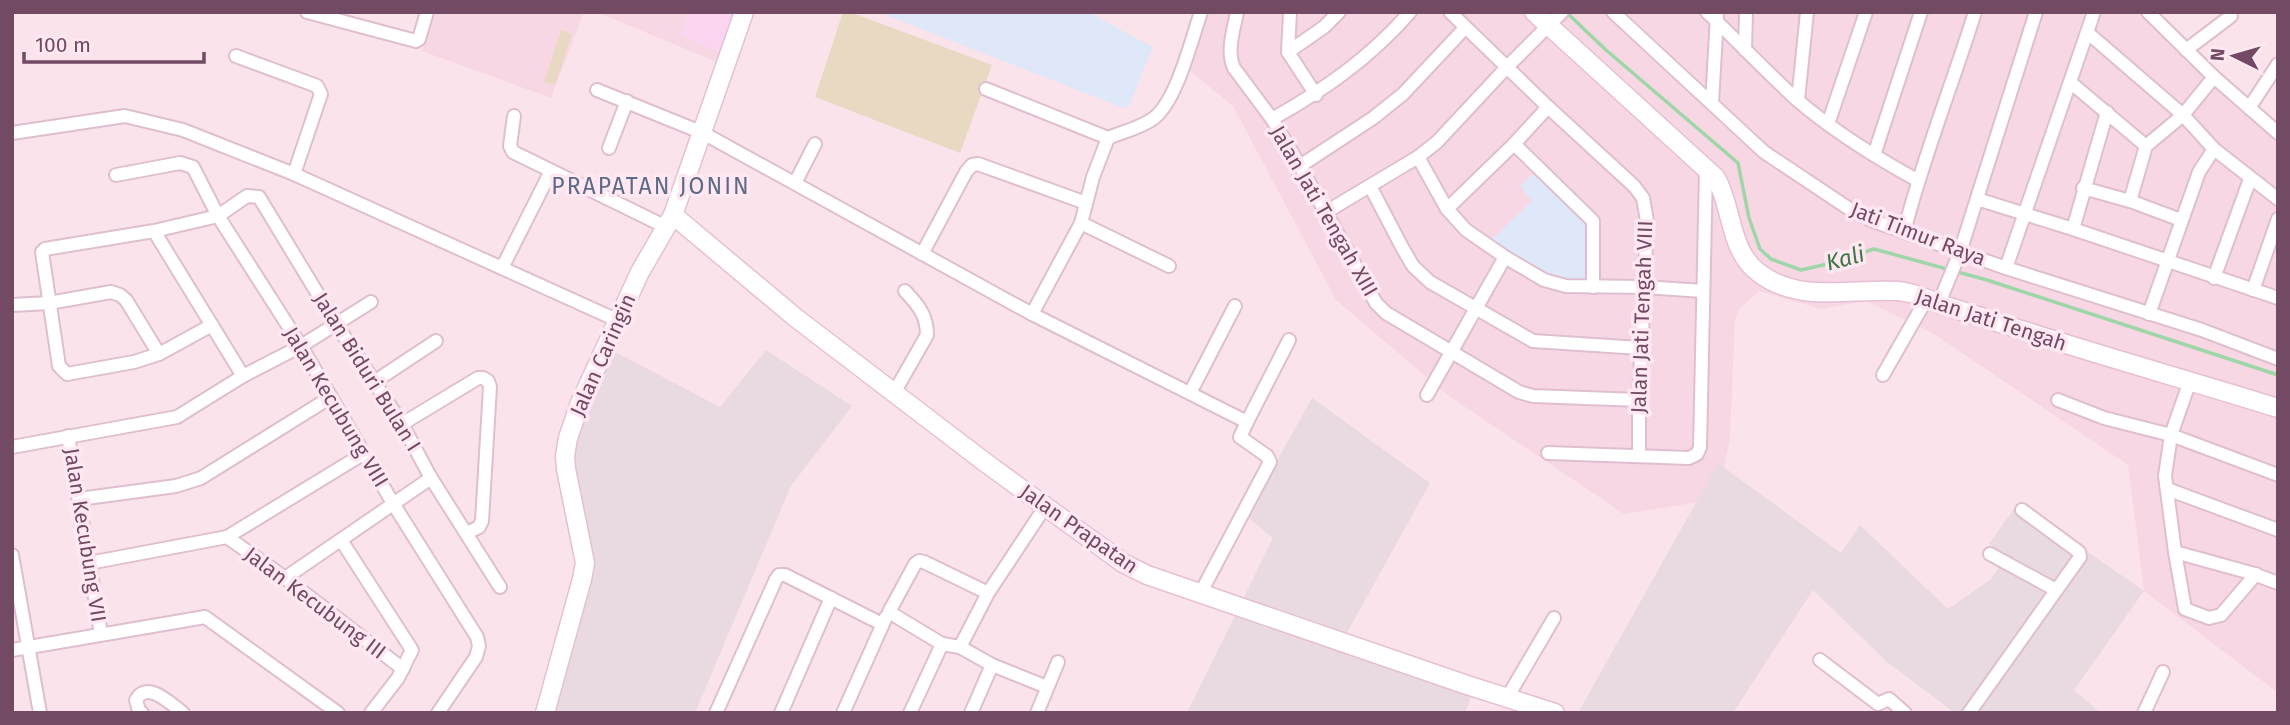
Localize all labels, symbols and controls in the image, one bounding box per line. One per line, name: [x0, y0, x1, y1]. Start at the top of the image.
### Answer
scale bar: [24, 21, 205, 65]
north arrow: [2199, 21, 2269, 91]
text: 100 m: [35, 32, 91, 58]
text: N: [2206, 47, 2230, 62]
street label: Jalan Jati Tengah XIII: [1264, 121, 1384, 301]
district label: PRAPATAN JONIN: [551, 172, 751, 200]
street label: Jati Timur Raya: [1847, 196, 1989, 272]
street label: Jalan Jati Tengah VIII: [1626, 220, 1658, 414]
water label: Kali: [1822, 239, 1868, 277]
street label: Jalan Jati Tengah: [1912, 283, 2070, 357]
street label: Jalan Biduri Bulan I: [308, 288, 426, 456]
street label: Jalan Caringin: [564, 290, 642, 420]
street label: Jalan Kecubung VIII: [278, 322, 394, 492]
street label: Jalan Kecubung VII: [58, 446, 112, 624]
street label: Jalan Prapatan: [1015, 479, 1143, 579]
street label: Jalan Kecubung III: [239, 541, 391, 665]

